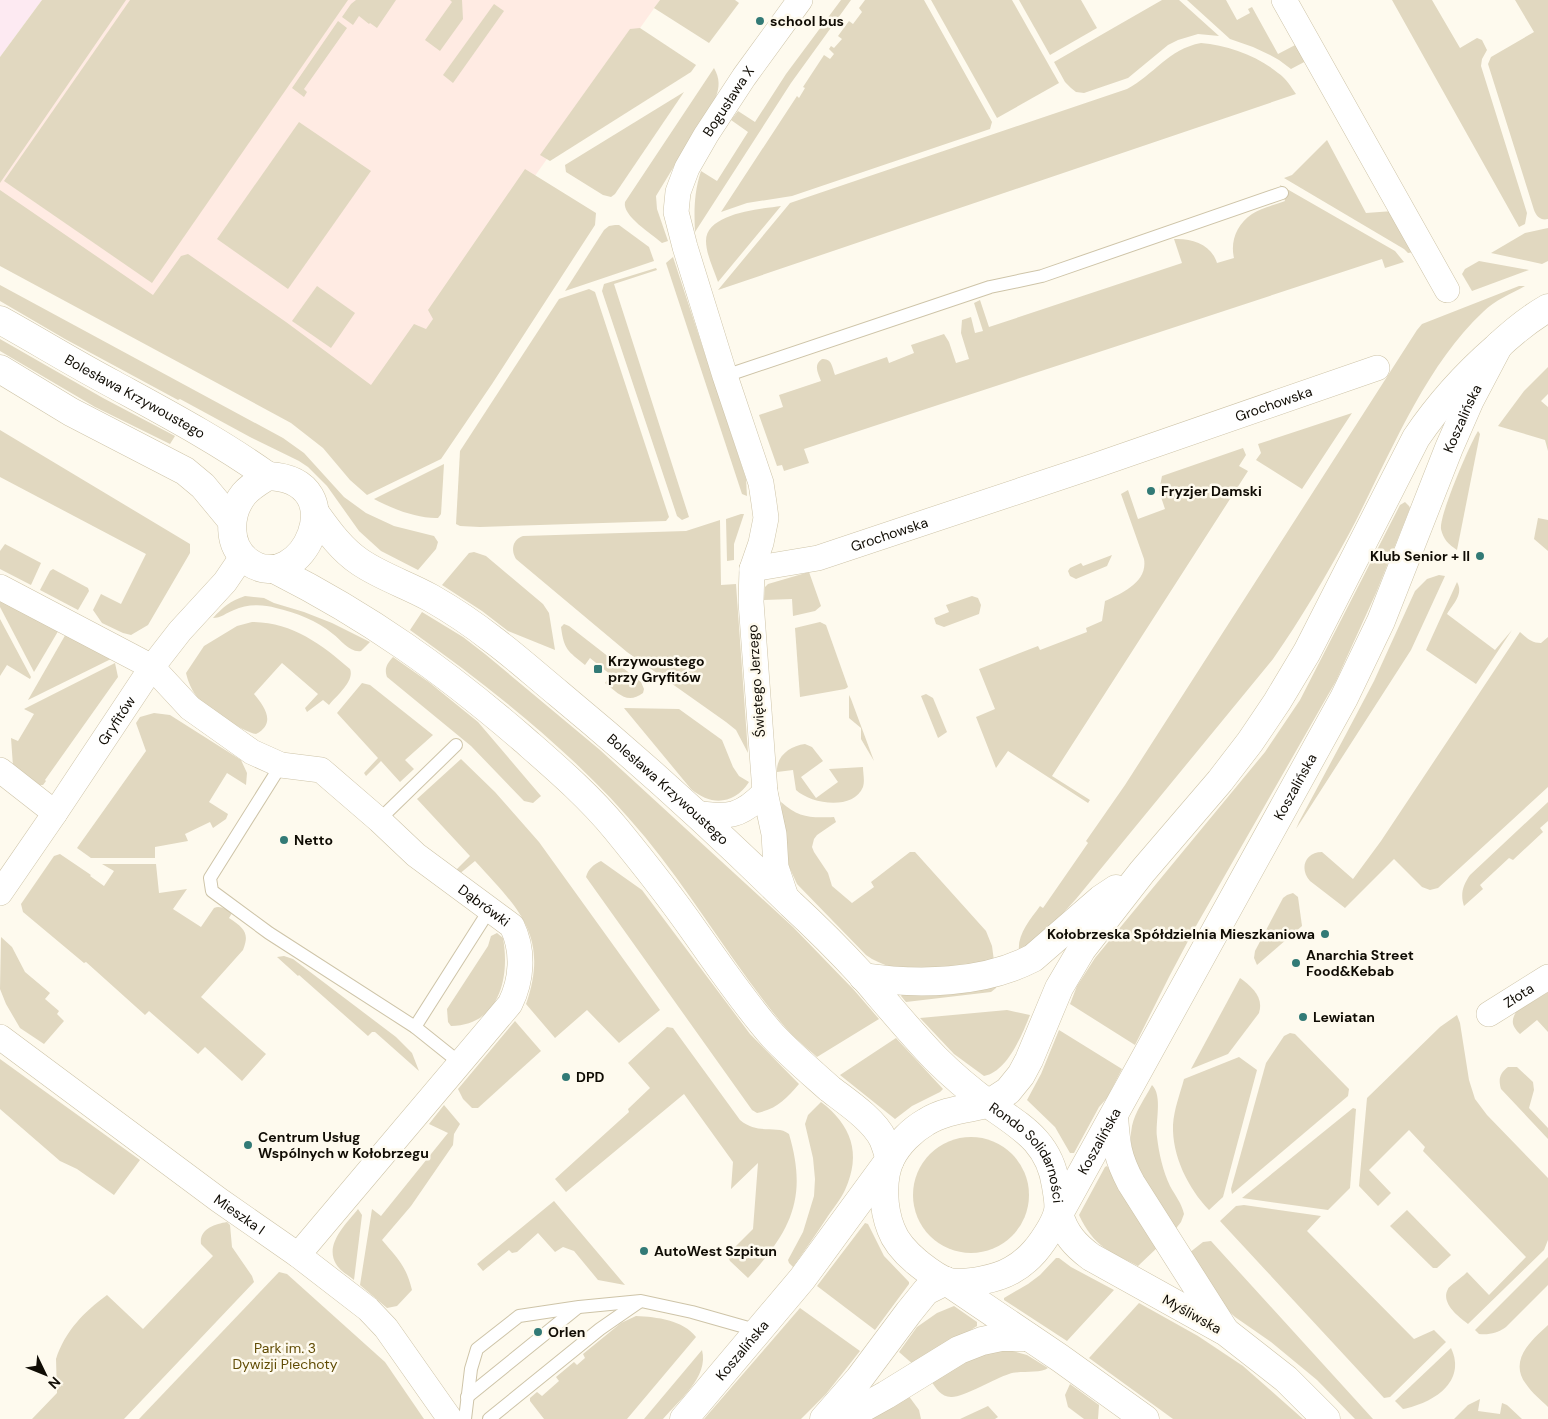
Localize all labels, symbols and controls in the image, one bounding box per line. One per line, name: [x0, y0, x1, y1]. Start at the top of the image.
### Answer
place label: school bus: [770, 12, 844, 30]
marker: school bus: [754, 15, 766, 27]
street label: Bogusława X: [699, 63, 758, 140]
street label: Bolesława Krzywoustego: [62, 350, 208, 442]
street label: Koszalińska: [1439, 381, 1486, 455]
street label: Grochowska: [1233, 382, 1315, 425]
place label: Fryzjer Damski: [1161, 482, 1262, 500]
marker: Fryzjer Damski: [1145, 485, 1157, 497]
street label: Grochowska: [848, 513, 930, 555]
place label: Klub Senior + II: [1370, 547, 1470, 565]
marker: Klub Senior + II: [1474, 550, 1486, 562]
street label: Świętego Jerzego: [743, 624, 769, 738]
place label: Krzywoustego przy Gryfitów: [608, 652, 705, 686]
marker: Krzywoustego przy Gryfitów: [592, 663, 604, 675]
street label: Gryfitów: [94, 692, 139, 749]
street label: Bolesława Krzywoustego: [603, 730, 733, 849]
street label: Koszalińska: [1269, 750, 1321, 823]
place label: Netto: [294, 831, 333, 849]
marker: Netto: [278, 834, 290, 846]
street label: Dąbrówki: [455, 880, 514, 930]
place label: Kołobrzeska Spółdzielnia Mieszkaniowa: [1047, 925, 1315, 943]
marker: Kołobrzeska Spółdzielnia Mieszkaniowa: [1319, 928, 1331, 940]
place label: Anarchia Street Food&Kebab: [1306, 946, 1414, 980]
marker: Anarchia Street Food&Kebab: [1290, 957, 1302, 969]
street label: Złota: [1500, 979, 1537, 1012]
place label: Lewiatan: [1313, 1008, 1375, 1026]
marker: Lewiatan: [1297, 1011, 1309, 1023]
place label: DPD: [576, 1068, 604, 1086]
marker: DPD: [560, 1071, 572, 1083]
street label: Rondo Solidarności: [986, 1098, 1067, 1204]
street label: Koszalińska: [1074, 1105, 1125, 1178]
place label: Centrum Usług Wspólnych w Kołobrzegu: [258, 1128, 429, 1162]
marker: Centrum Usług Wspólnych w Kołobrzegu: [242, 1139, 254, 1151]
street label: Mieszka I: [210, 1190, 269, 1238]
place label: AutoWest Szpitun: [654, 1242, 777, 1260]
marker: AutoWest Szpitun: [638, 1245, 650, 1257]
street label: Myśliwska: [1159, 1290, 1225, 1338]
street label: Koszalińska: [711, 1316, 773, 1384]
place label: Orlen: [548, 1323, 586, 1341]
marker: Orlen: [532, 1326, 544, 1338]
park label: Park im. 3 Dywizji Piechoty: [232, 1339, 338, 1373]
north arrow: [20, 1349, 70, 1399]
text: N: [44, 1373, 65, 1393]

